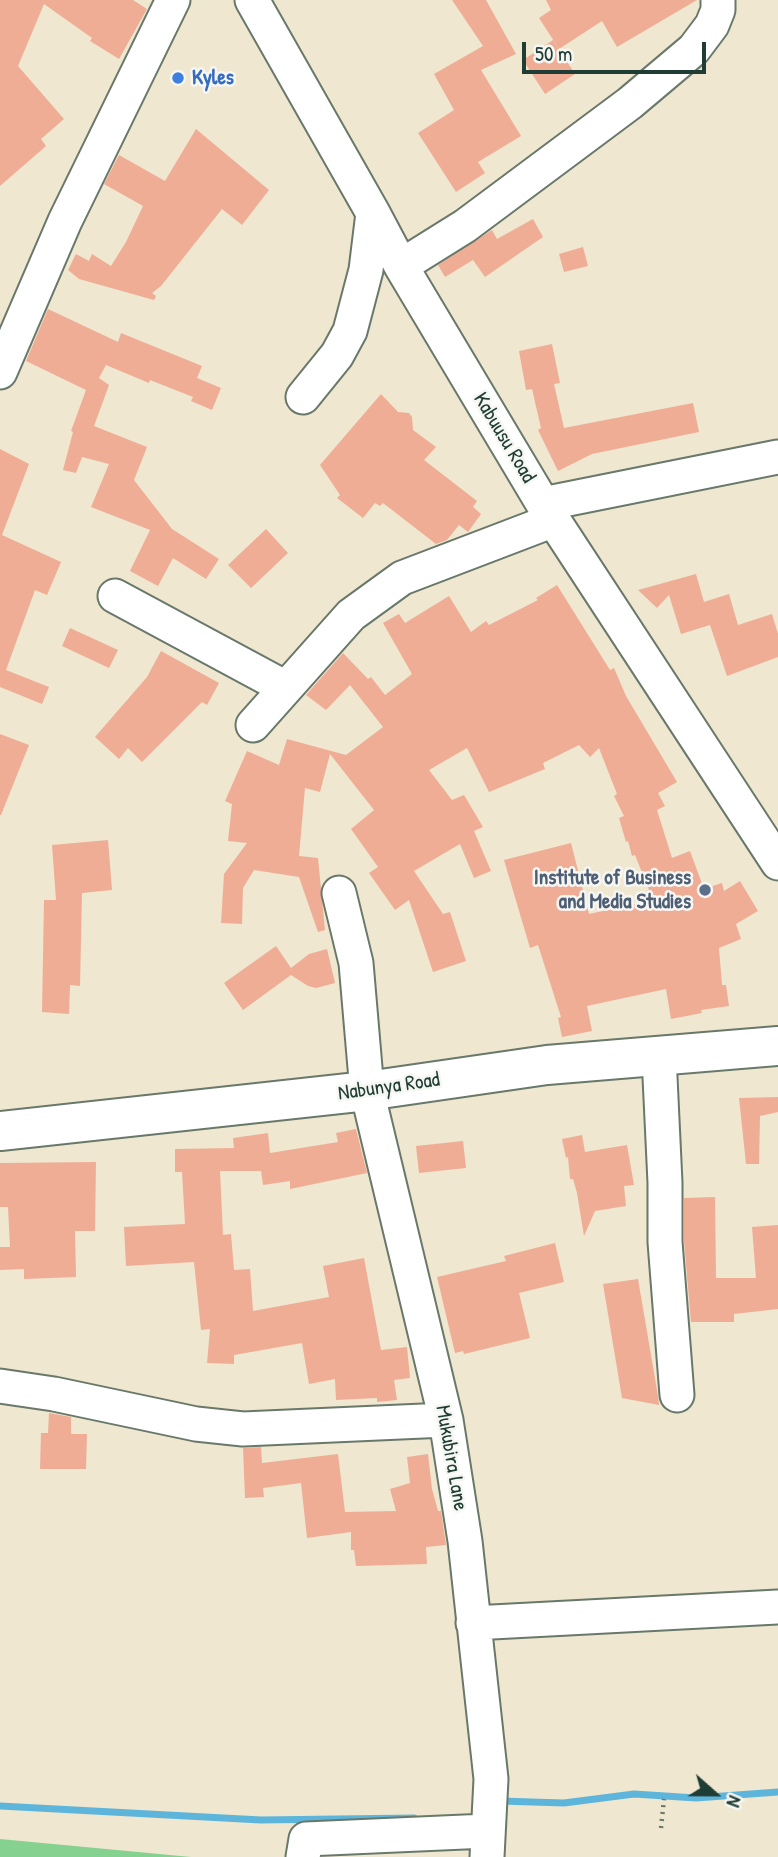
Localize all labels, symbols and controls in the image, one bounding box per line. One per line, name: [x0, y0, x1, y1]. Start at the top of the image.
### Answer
scale bar: [526, 28, 710, 72]
text: 50 m: [535, 39, 572, 68]
place label: Kyles: [192, 65, 234, 91]
marker: Kyles: [170, 70, 186, 86]
street label: Kabuusu Road: [467, 388, 541, 488]
place label: Institute of Business and Media Studies: [534, 865, 691, 915]
marker: Institute of Business and Media Studies: [697, 882, 713, 898]
street label: Nabunya Road: [337, 1067, 441, 1107]
street label: Mukubira Lane: [429, 1403, 473, 1513]
north arrow: [680, 1759, 750, 1829]
text: N: [721, 1792, 749, 1811]

